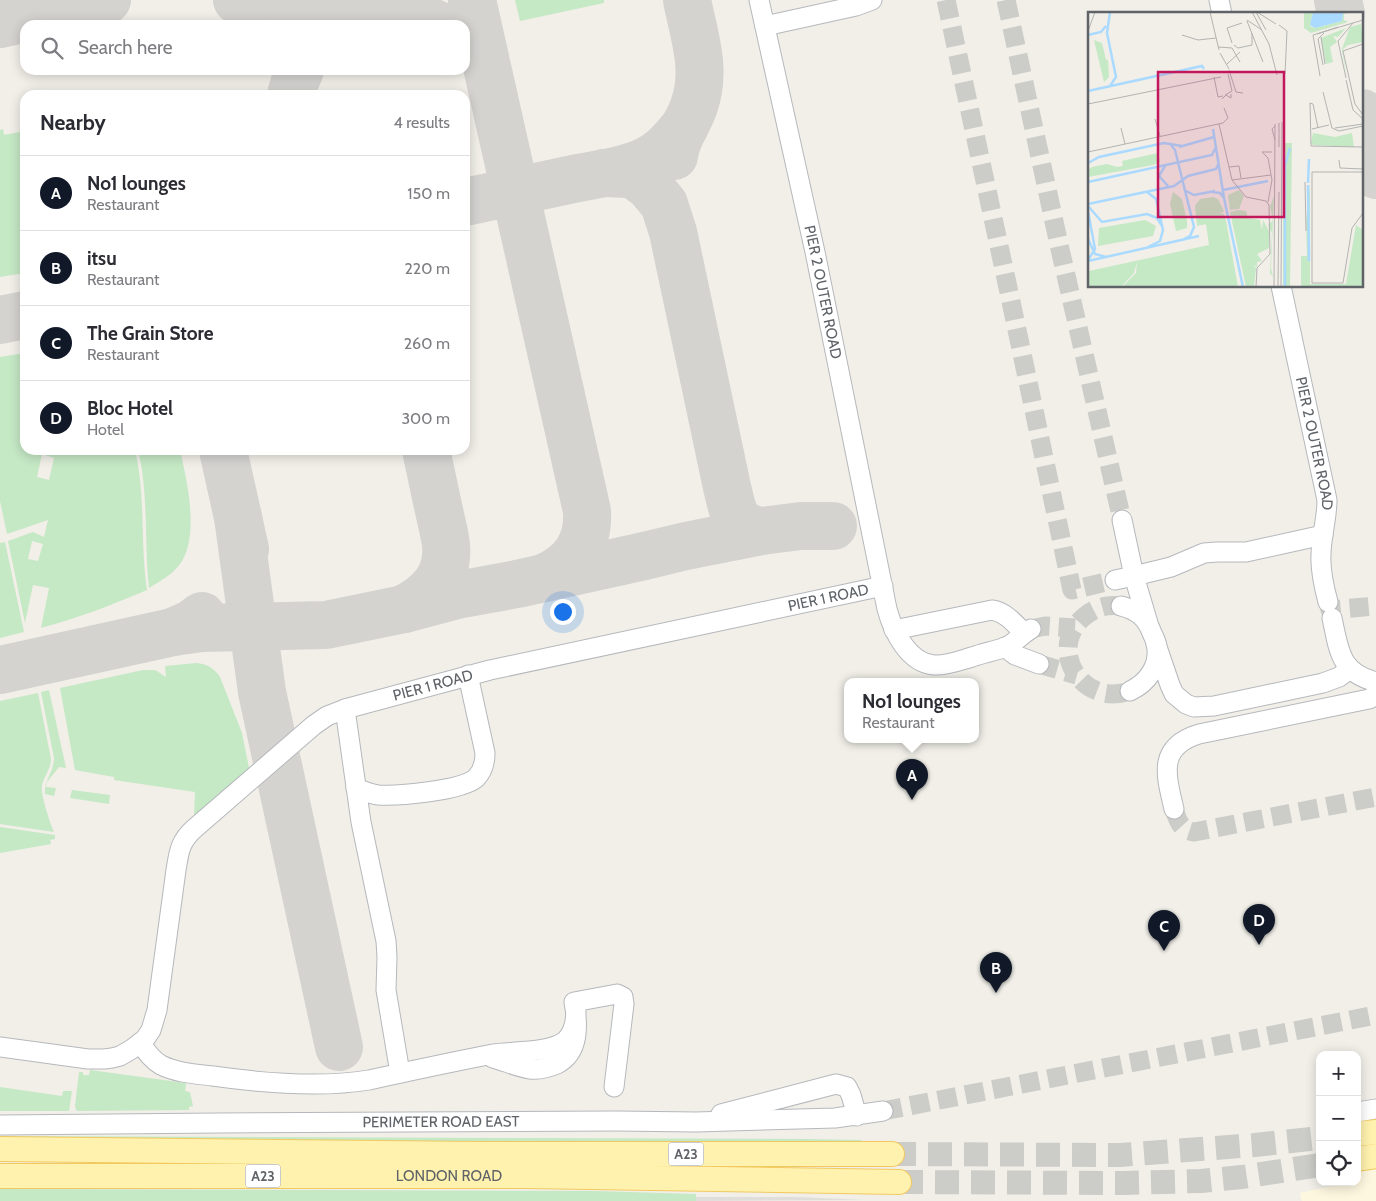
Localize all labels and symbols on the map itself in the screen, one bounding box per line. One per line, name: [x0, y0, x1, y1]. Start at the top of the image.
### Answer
inset map: [1088, 12, 1364, 288]
street label: PIER 2 OUTER ROAD: [800, 223, 845, 361]
street label: PIER 2 OUTER ROAD: [1292, 375, 1336, 511]
street label: PIER 1 ROAD: [786, 580, 870, 615]
your location: [550, 599, 576, 625]
street label: PIER 1 ROAD: [391, 666, 475, 705]
pin: A: [896, 759, 928, 800]
pin: D: [1243, 904, 1275, 945]
pin: C: [1148, 910, 1180, 951]
pin: B: [980, 952, 1012, 993]
street label: PERIMETER ROAD EAST: [362, 1112, 520, 1131]
road number: A23: [668, 1142, 704, 1166]
road number: A23: [246, 1164, 280, 1188]
street label: LONDON ROAD: [396, 1167, 502, 1185]

